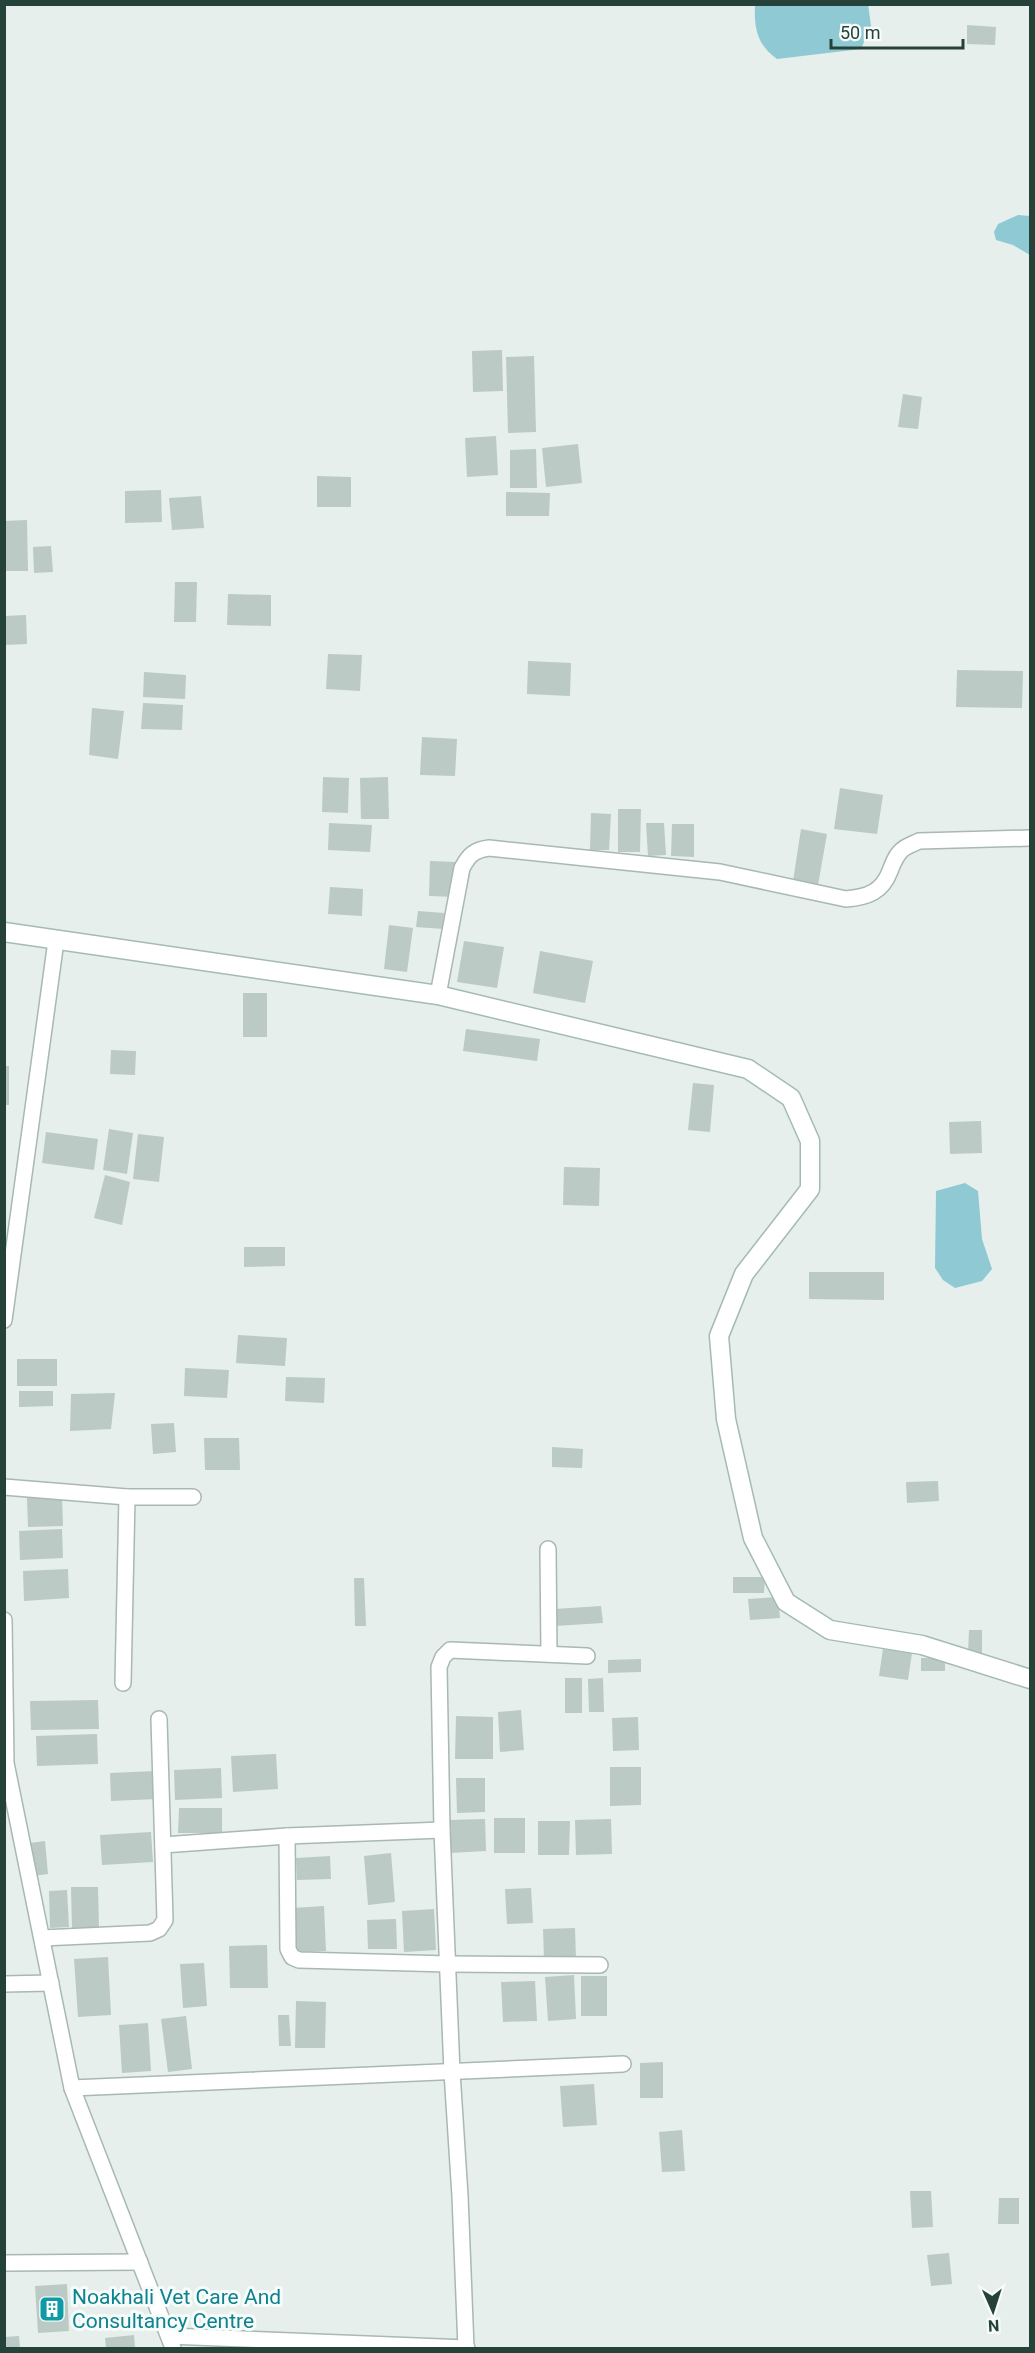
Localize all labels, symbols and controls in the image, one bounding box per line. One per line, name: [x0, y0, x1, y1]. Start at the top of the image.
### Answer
scale bar: [831, 12, 963, 50]
text: 50 m: [840, 22, 880, 43]
north arrow: [963, 2281, 1023, 2341]
place label: Noakhali Vet Care And Consultancy Centre: [72, 2285, 281, 2333]
building icon: Noakhali Vet Care And Consultancy Centre: [37, 2294, 67, 2324]
text: N: [988, 2316, 1000, 2335]

